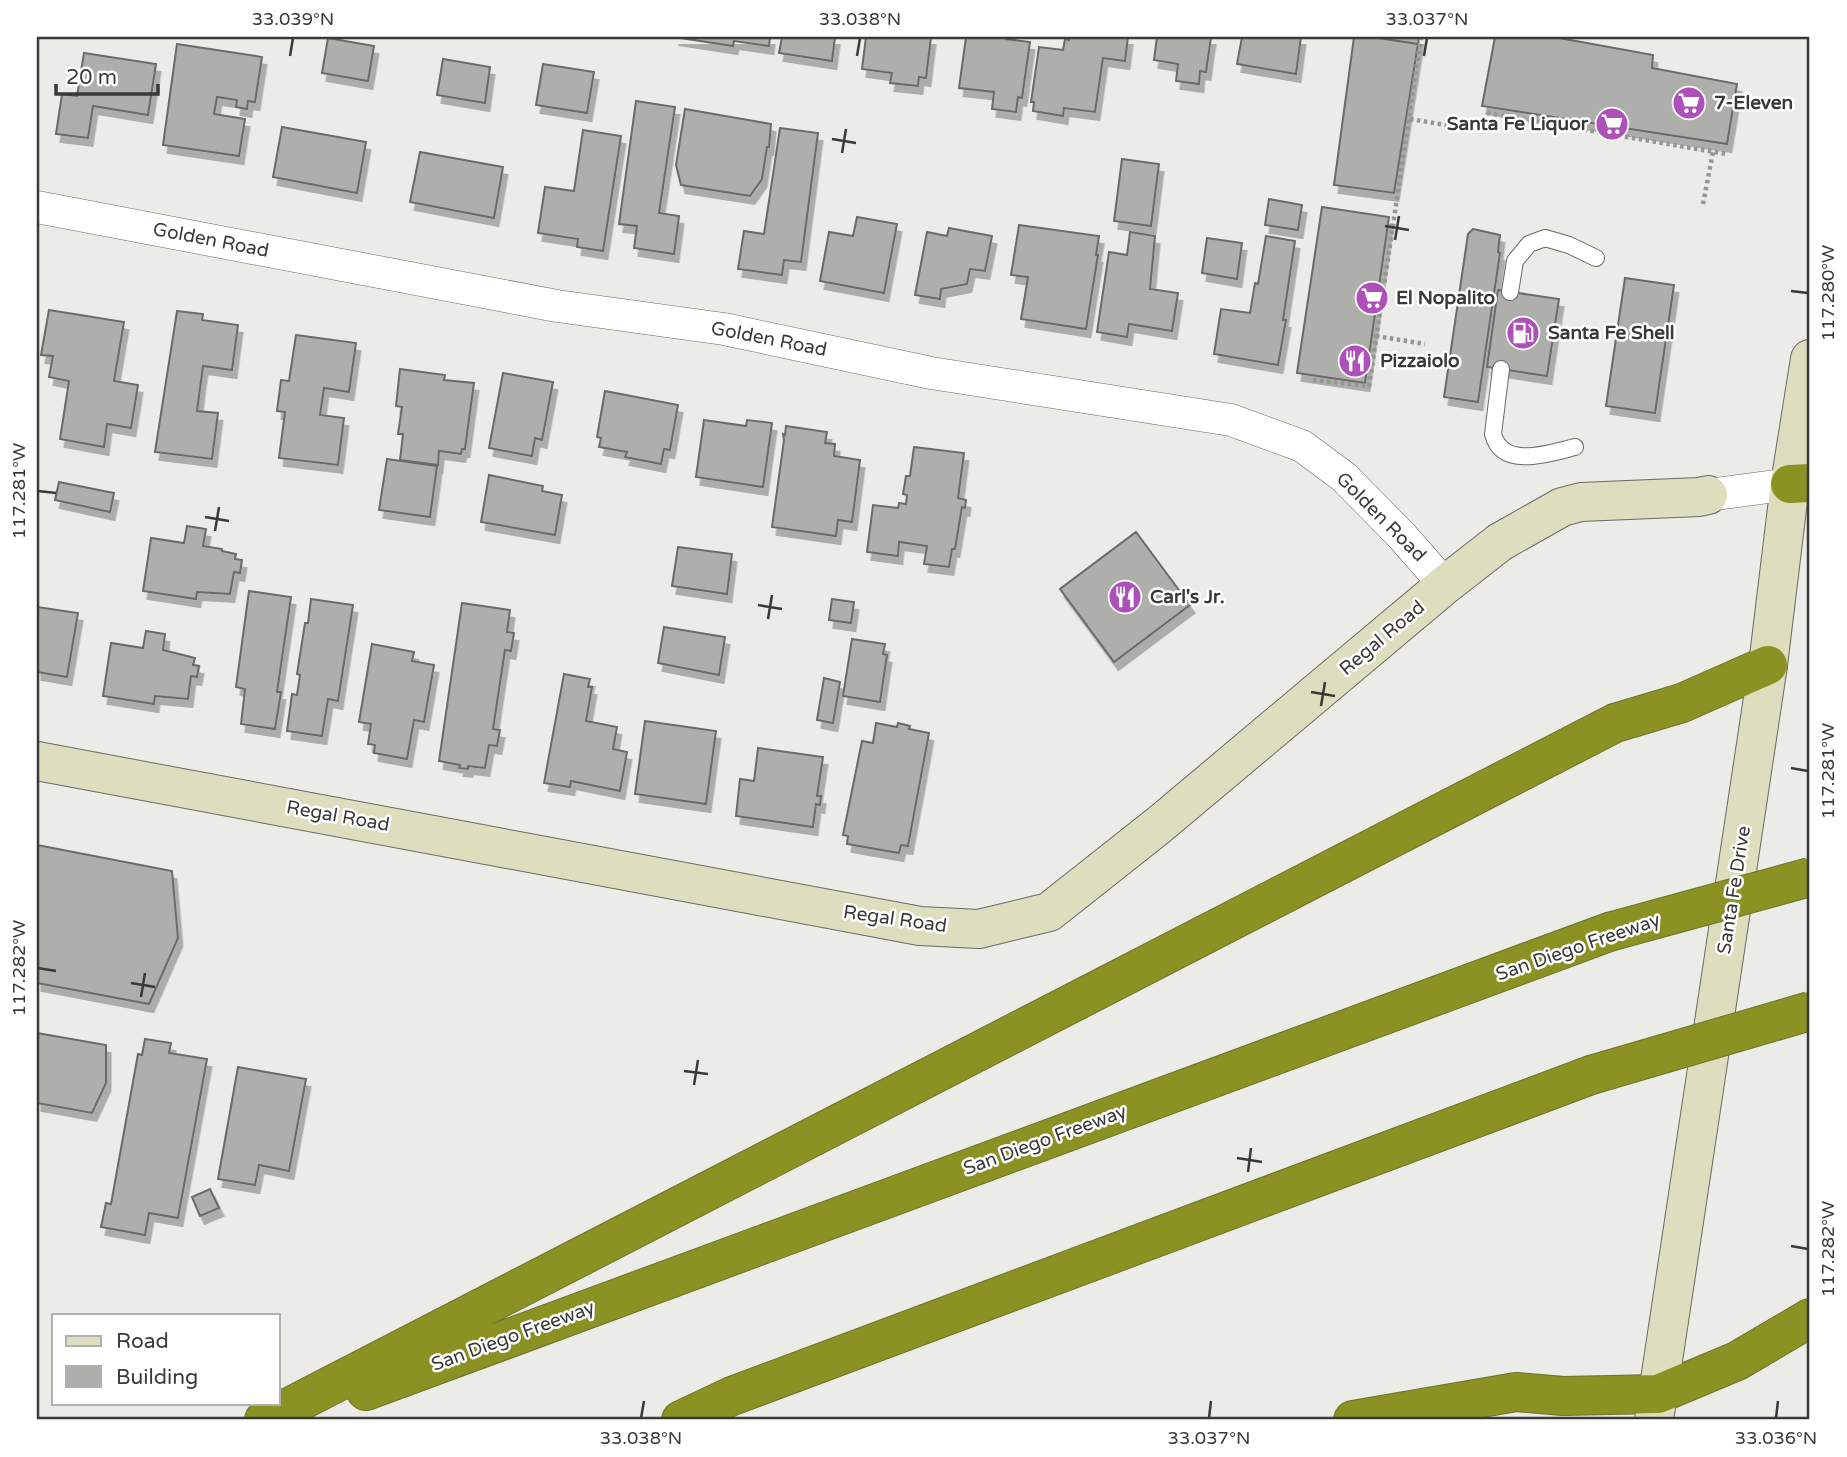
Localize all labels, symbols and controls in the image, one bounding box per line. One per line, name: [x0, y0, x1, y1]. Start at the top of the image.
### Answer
text: 33.039°N: [252, 8, 334, 30]
text: 33.038°N: [819, 8, 901, 30]
text: 33.037°N: [1386, 8, 1468, 30]
scale bar: [56, 52, 158, 96]
text: 20 m: [66, 65, 117, 90]
supermarket icon: 7-Eleven: [1670, 84, 1708, 122]
place label: 7-Eleven: [1714, 92, 1793, 114]
supermarket icon: Santa Fe Liquor: [1593, 105, 1631, 143]
place label: Santa Fe Liquor: [1447, 113, 1589, 136]
street label: Golden Road: [151, 218, 271, 262]
text: 117.280°W: [1817, 245, 1839, 341]
supermarket icon: El Nopalito: [1353, 279, 1391, 317]
place label: El Nopalito: [1396, 287, 1495, 310]
fuel station icon: Santa Fe Shell: [1504, 314, 1542, 352]
street label: Golden Road: [709, 317, 829, 361]
place label: Santa Fe Shell: [1548, 322, 1674, 344]
restaurant icon: Pizzaiolo: [1336, 342, 1374, 380]
place label: Pizzaiolo: [1380, 350, 1460, 372]
text: 117.281°W: [8, 443, 30, 539]
street label: Golden Road: [1332, 468, 1430, 566]
restaurant icon: Carl's Jr.: [1106, 578, 1144, 616]
place label: Carl's Jr.: [1150, 586, 1225, 608]
street label: Regal Road: [1335, 596, 1429, 680]
text: 117.281°W: [1817, 723, 1839, 819]
street label: Regal Road: [285, 796, 391, 836]
street label: Santa Fe Drive: [1713, 824, 1755, 956]
street label: Regal Road: [842, 901, 948, 937]
street label: San Diego Freeway: [1493, 909, 1663, 985]
text: 117.282°W: [8, 920, 30, 1016]
street label: San Diego Freeway: [960, 1100, 1130, 1180]
text: 117.282°W: [1817, 1201, 1839, 1297]
street label: San Diego Freeway: [428, 1296, 598, 1376]
legend: [52, 1314, 280, 1404]
text: Road: [116, 1329, 169, 1354]
text: Building: [116, 1365, 198, 1390]
text: 33.038°N: [600, 1427, 682, 1449]
text: 33.037°N: [1168, 1427, 1250, 1449]
text: 33.036°N: [1735, 1427, 1817, 1449]

